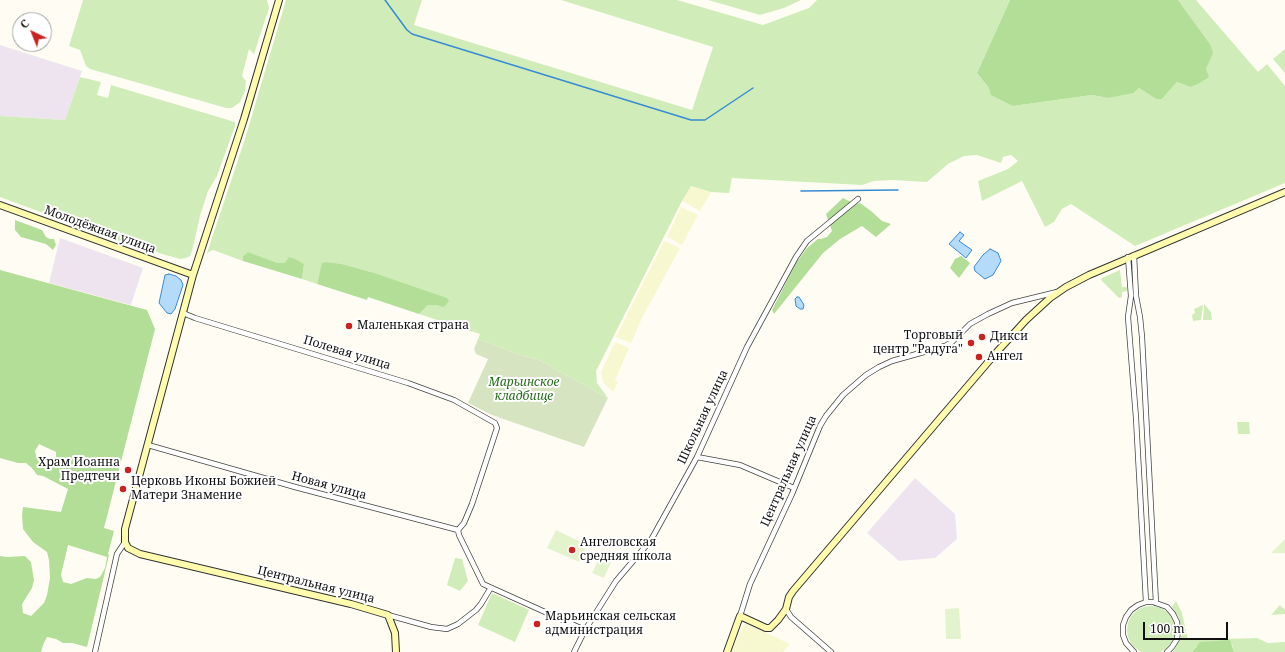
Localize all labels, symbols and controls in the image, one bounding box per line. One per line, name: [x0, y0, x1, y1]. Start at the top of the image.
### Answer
north arrow: [12, 12, 52, 52]
text: С: [16, 16, 32, 32]
street label: Молодёжная улица: [42, 203, 158, 257]
place label: Маленькая страна: [357, 319, 469, 333]
marker: Маленькая страна: [344, 321, 354, 331]
place label: Торговый центр "Радуга": [873, 329, 963, 357]
place label: Дикси: [990, 330, 1028, 344]
marker: Дикси: [977, 332, 987, 342]
street label: Полевая улица: [302, 333, 392, 373]
marker: Торговый центр "Радуга": [966, 338, 976, 348]
place label: Ангел: [987, 350, 1023, 364]
marker: Ангел: [974, 352, 984, 362]
street label: Школьная улица: [675, 367, 731, 467]
park label: Марьинское кладбище: [489, 376, 559, 404]
street label: Центральная улица: [758, 413, 820, 529]
place label: Храм Иоанна Предтечи: [38, 456, 120, 484]
marker: Храм Иоанна Предтечи: [123, 465, 133, 475]
street label: Новая улица: [290, 469, 368, 503]
place label: Церковь Иконы Божией Матери Знамение: [131, 475, 276, 503]
marker: Церковь Иконы Божией Матери Знамение: [118, 484, 128, 494]
place label: Ангеловская средняя школа: [580, 536, 672, 564]
marker: Ангеловская средняя школа: [567, 545, 577, 555]
street label: Центральная улица: [256, 563, 376, 607]
place label: Марьинская сельская администрация: [545, 610, 676, 638]
scale bar: [1145, 614, 1230, 640]
marker: Марьинская сельская администрация: [532, 619, 542, 629]
text: 100 m: [1150, 620, 1185, 637]

